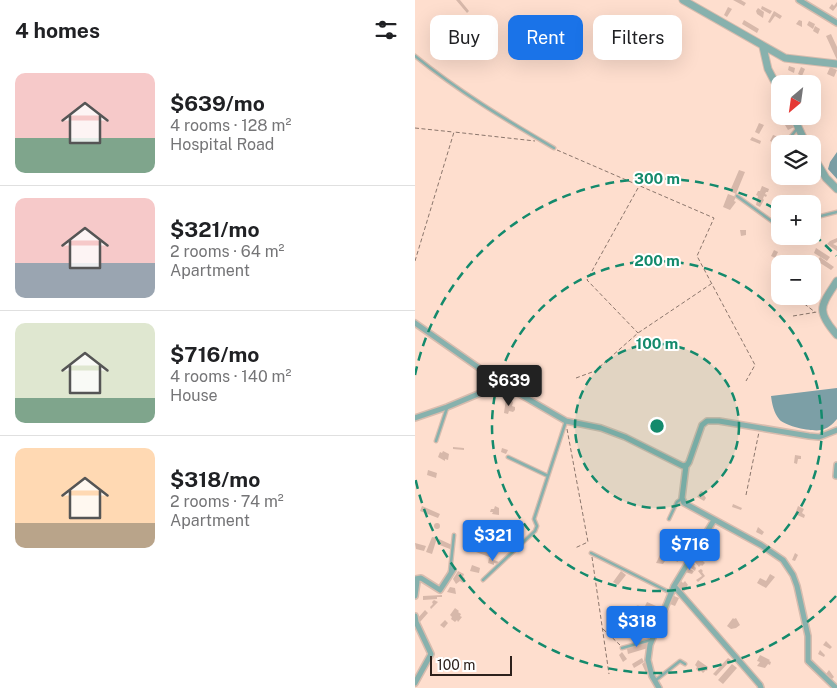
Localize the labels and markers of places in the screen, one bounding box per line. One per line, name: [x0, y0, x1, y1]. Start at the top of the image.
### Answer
pin: $639: [479, 364, 539, 407]
centre of rings: [648, 417, 666, 435]
pin: $321: [463, 520, 523, 562]
pin: $716: [660, 528, 720, 571]
pin: $318: [607, 606, 667, 648]

